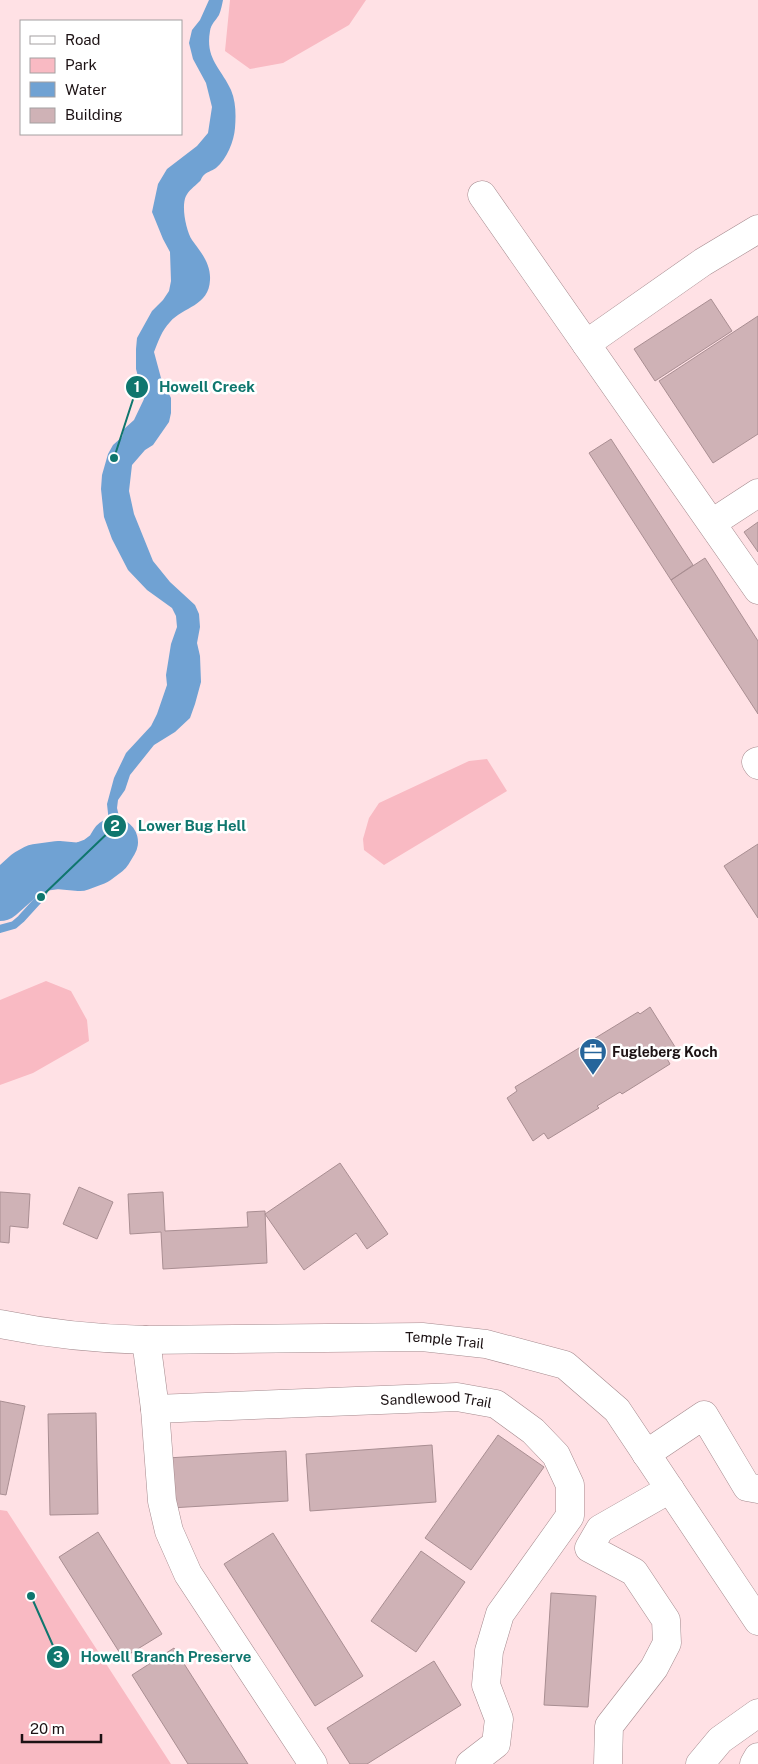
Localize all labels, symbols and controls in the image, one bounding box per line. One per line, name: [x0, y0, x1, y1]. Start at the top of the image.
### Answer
legend: [20, 20, 182, 135]
text: Road: [65, 31, 101, 48]
text: Park: [65, 56, 97, 73]
text: Water: [65, 81, 107, 98]
text: Building: [65, 106, 123, 123]
callout: Howell Creek: [124, 372, 265, 402]
text: 1: [134, 378, 140, 395]
text: Howell Creek: [159, 378, 255, 395]
callout: Lower Bug Hell: [103, 811, 256, 841]
text: 2: [110, 817, 120, 834]
text: Lower Bug Hell: [138, 817, 246, 834]
office icon: Fugleberg Koch: [578, 1037, 608, 1076]
place label: Fugleberg Koch: [612, 1044, 718, 1060]
street label: Temple Trail: [405, 1329, 485, 1352]
street label: Sandlewood Trail: [380, 1389, 493, 1411]
callout: Howell Branch Preserve: [46, 1642, 262, 1672]
text: 3: [53, 1648, 63, 1665]
text: Howell Branch Preserve: [81, 1648, 251, 1665]
scale bar: [22, 1712, 101, 1744]
text: 20 m: [30, 1720, 65, 1737]

